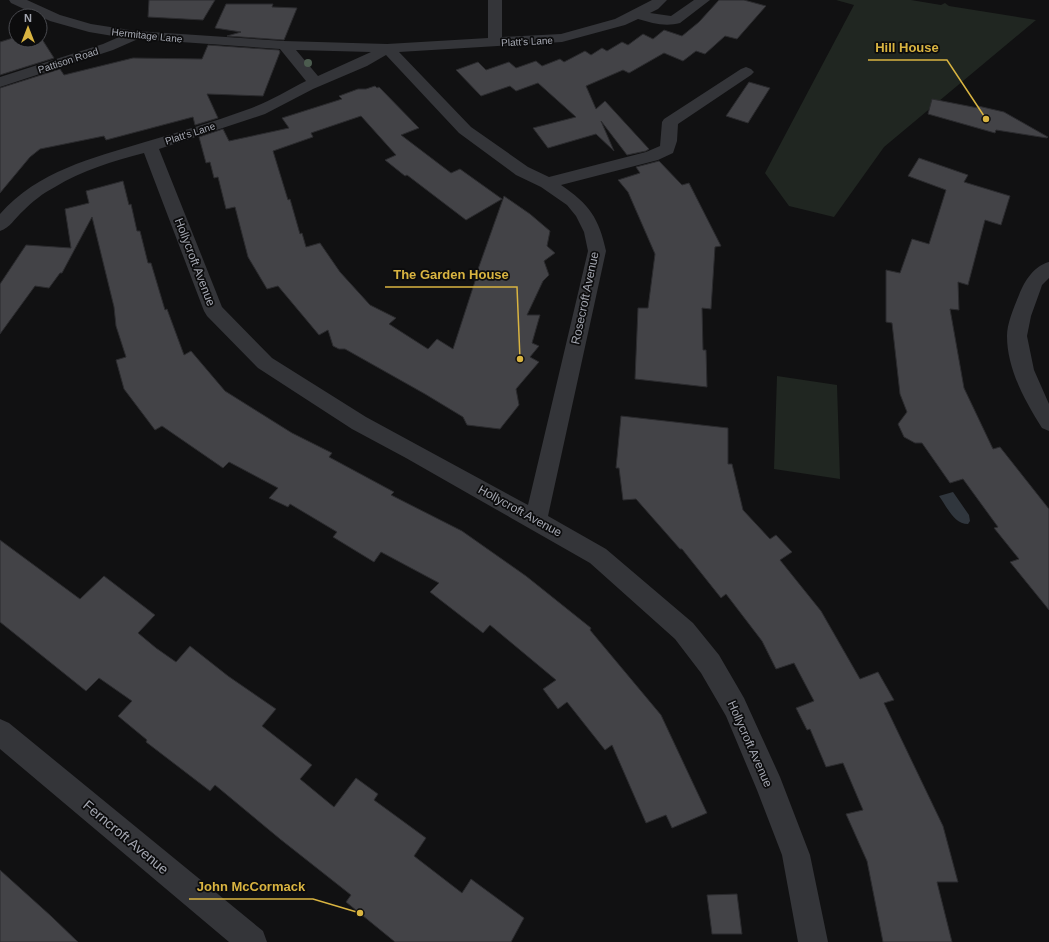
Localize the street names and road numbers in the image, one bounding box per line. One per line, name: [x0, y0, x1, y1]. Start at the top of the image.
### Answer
street label: Hermitage Lane: [111, 26, 183, 45]
street label: Platt's Lane: [501, 35, 554, 48]
street label: Pattison Road: [37, 46, 100, 75]
street label: Platt's Lane: [164, 120, 217, 147]
street label: Hollycroft Avenue: [172, 216, 218, 308]
street label: Rosecroft Avenue: [568, 250, 602, 346]
street label: Hollycroft Avenue: [476, 482, 564, 540]
street label: Hollycroft Avenue: [725, 699, 775, 790]
street label: Ferncroft Avenue: [80, 797, 172, 877]

